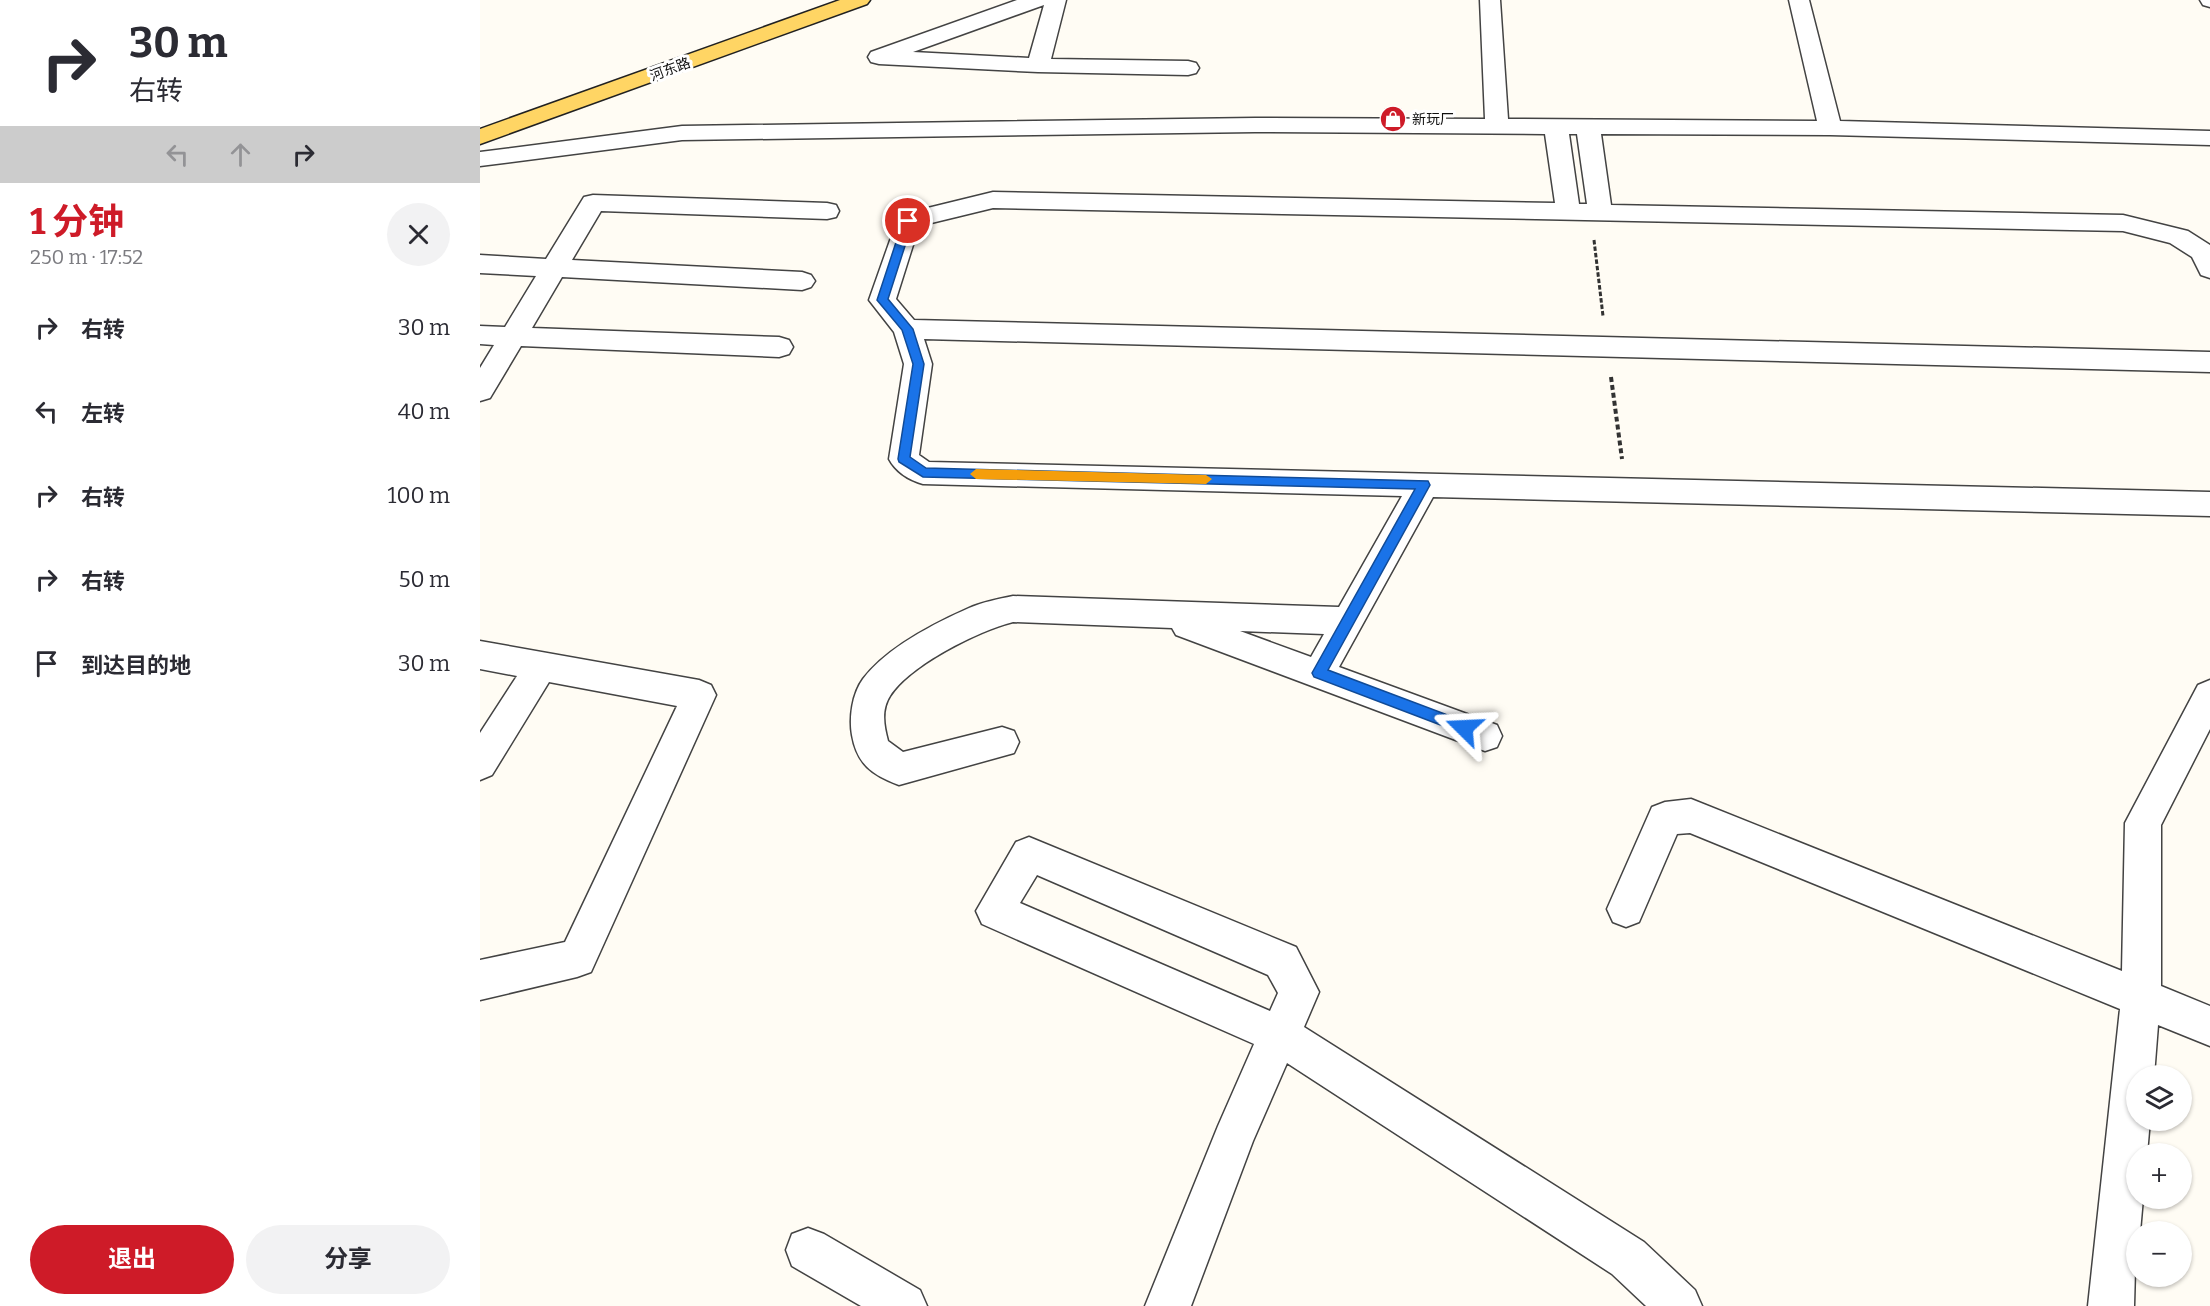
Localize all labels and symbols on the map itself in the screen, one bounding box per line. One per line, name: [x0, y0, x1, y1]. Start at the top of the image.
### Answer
street label: 河东路: [648, 54, 693, 85]
shop icon: 新玩厂: [1378, 104, 1408, 134]
place label: 新玩厂: [1412, 111, 1454, 128]
pin: [882, 195, 933, 246]
position arrow: [1432, 696, 1496, 760]

